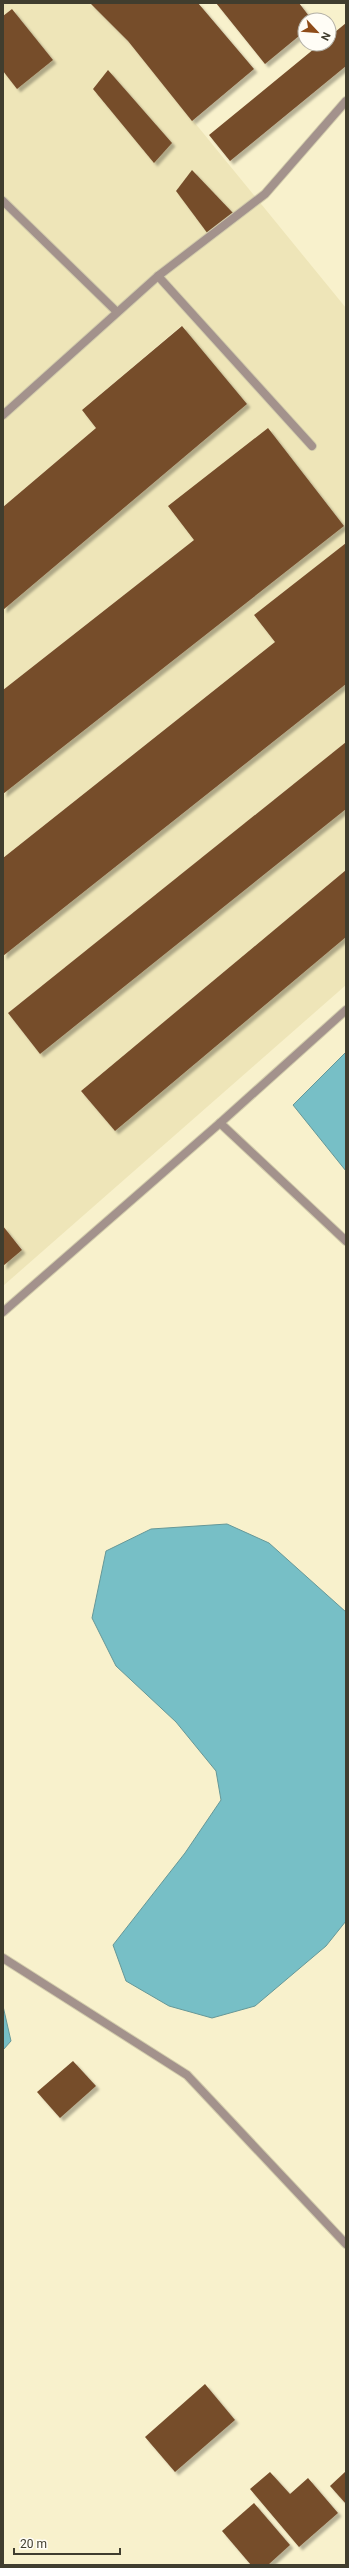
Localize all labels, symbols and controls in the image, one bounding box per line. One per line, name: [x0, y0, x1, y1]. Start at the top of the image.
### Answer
north arrow: [297, 12, 337, 52]
text: N: [318, 30, 333, 43]
scale bar: [14, 2530, 120, 2556]
text: 20 m: [20, 2537, 47, 2551]

